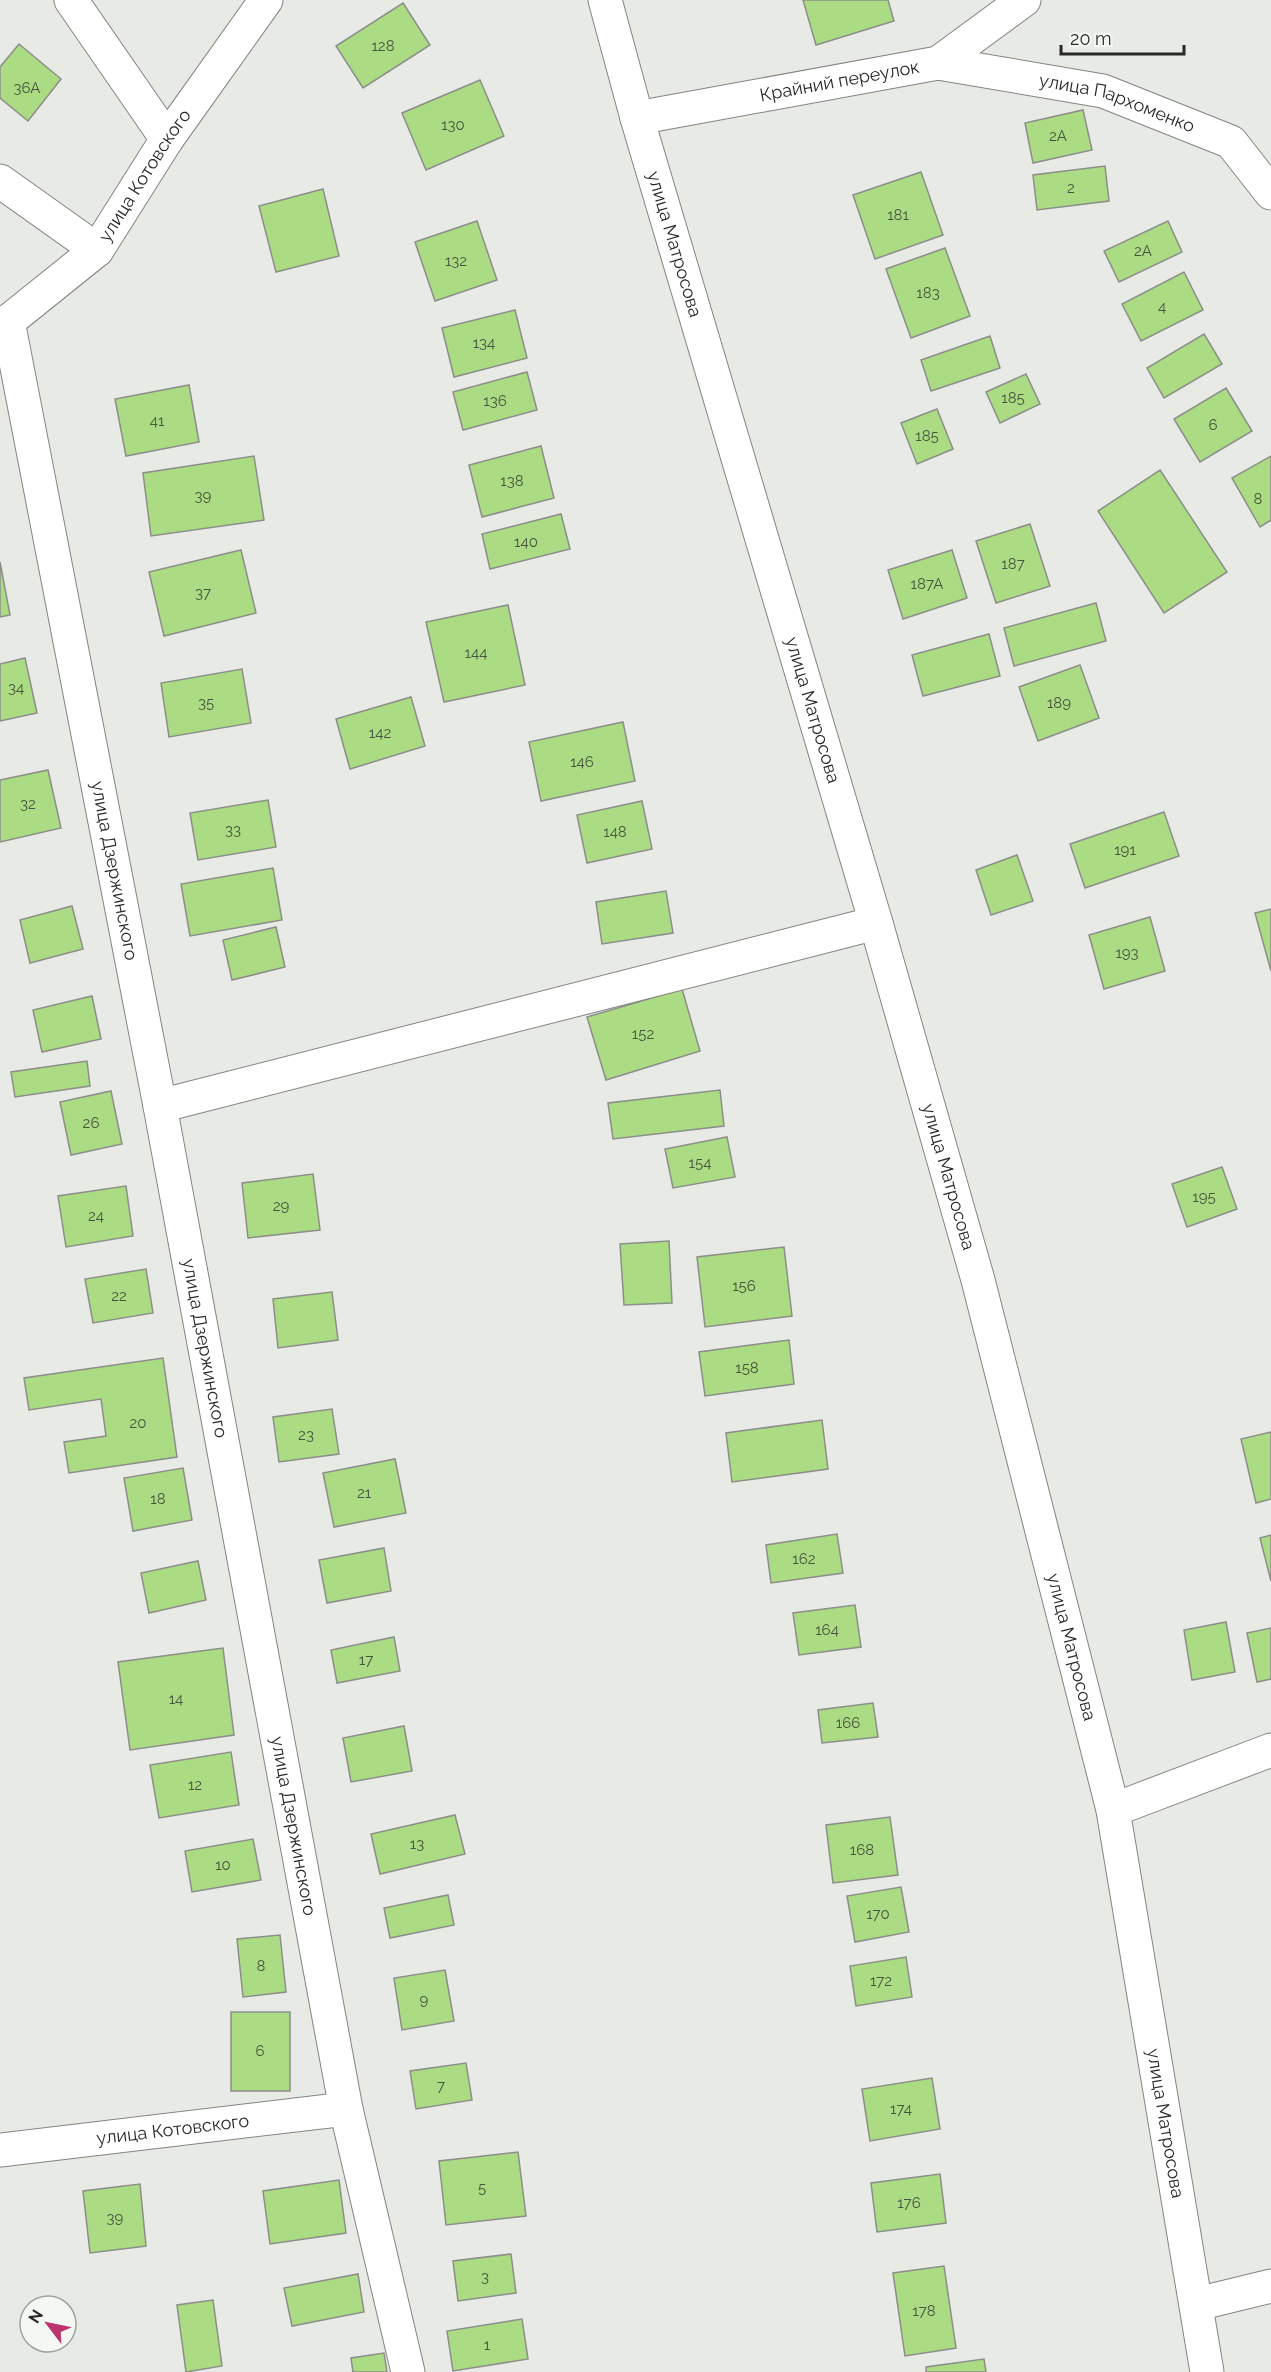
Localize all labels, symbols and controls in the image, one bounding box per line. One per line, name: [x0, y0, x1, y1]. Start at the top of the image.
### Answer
scale bar: [1061, 18, 1184, 56]
text: 20 m: [1070, 28, 1112, 49]
house number: 128: [371, 37, 395, 55]
street label: Крайний переулок: [758, 56, 921, 105]
street label: улица Пархоменко: [1038, 69, 1198, 137]
house number: 36А: [14, 79, 40, 97]
street label: улица Котовского: [94, 105, 195, 245]
house number: 130: [441, 116, 465, 134]
house number: 2А: [1049, 127, 1067, 145]
street label: улица Матросова: [643, 169, 707, 320]
house number: 2: [1067, 179, 1075, 197]
house number: 181: [887, 206, 909, 224]
house number: 2А: [1134, 242, 1152, 260]
house number: 132: [445, 252, 467, 270]
house number: 183: [916, 284, 940, 302]
house number: 4: [1158, 298, 1166, 316]
house number: 134: [473, 334, 495, 352]
house number: 185: [1001, 389, 1025, 407]
house number: 136: [483, 392, 507, 410]
house number: 41: [150, 412, 165, 430]
house number: 6: [1208, 416, 1218, 434]
house number: 185: [915, 427, 939, 445]
house number: 138: [500, 472, 524, 490]
house number: 39: [195, 487, 212, 505]
house number: 8: [1254, 490, 1263, 508]
house number: 140: [514, 533, 538, 551]
house number: 187: [1001, 555, 1025, 573]
house number: 187А: [911, 575, 943, 593]
house number: 37: [195, 584, 211, 602]
street label: улица Матросова: [782, 635, 845, 786]
house number: 144: [465, 644, 487, 662]
house number: 34: [8, 679, 24, 697]
house number: 35: [198, 694, 214, 712]
house number: 189: [1047, 694, 1071, 712]
house number: 142: [369, 724, 391, 742]
house number: 146: [570, 753, 594, 771]
street label: улица Дзержинского: [87, 779, 143, 962]
house number: 32: [20, 795, 36, 813]
house number: 33: [225, 821, 241, 839]
house number: 148: [603, 823, 627, 841]
house number: 191: [1114, 841, 1136, 859]
house number: 193: [1115, 944, 1139, 962]
house number: 152: [632, 1025, 654, 1043]
street label: улица Матросова: [918, 1101, 980, 1252]
house number: 26: [83, 1114, 99, 1132]
house number: 154: [689, 1154, 711, 1172]
house number: 195: [1192, 1188, 1216, 1206]
house number: 29: [273, 1197, 290, 1215]
house number: 24: [88, 1207, 104, 1225]
street label: улица Дзержинского: [179, 1257, 232, 1440]
house number: 156: [732, 1277, 756, 1295]
house number: 22: [111, 1287, 127, 1305]
house number: 158: [735, 1359, 759, 1377]
house number: 20: [130, 1414, 147, 1432]
house number: 23: [298, 1426, 314, 1444]
house number: 21: [357, 1484, 372, 1502]
house number: 18: [150, 1490, 166, 1508]
house number: 162: [792, 1550, 816, 1568]
street label: улица Матросова: [1043, 1571, 1101, 1723]
house number: 164: [815, 1621, 839, 1639]
house number: 17: [359, 1651, 373, 1669]
house number: 14: [169, 1690, 183, 1708]
house number: 166: [836, 1714, 860, 1732]
street label: улица Дзержинского: [267, 1735, 321, 1918]
house number: 12: [188, 1776, 202, 1794]
house number: 13: [410, 1835, 424, 1853]
house number: 168: [850, 1841, 874, 1859]
house number: 10: [215, 1856, 231, 1874]
house number: 170: [866, 1905, 890, 1923]
house number: 8: [257, 1957, 266, 1975]
house number: 172: [870, 1972, 892, 1990]
house number: 9: [420, 1991, 429, 2009]
house number: 6: [255, 2042, 265, 2060]
street label: улица Матросова: [1143, 2047, 1189, 2200]
house number: 7: [437, 2077, 445, 2095]
house number: 174: [890, 2100, 912, 2118]
street label: улица Котовского: [95, 2110, 251, 2148]
house number: 5: [478, 2179, 486, 2197]
house number: 176: [897, 2194, 921, 2212]
house number: 39: [107, 2209, 124, 2227]
house number: 3: [481, 2268, 489, 2286]
north arrow: [18, 2294, 78, 2354]
house number: 178: [912, 2302, 936, 2320]
text: N: [24, 2306, 47, 2327]
house number: 1: [484, 2336, 491, 2354]

